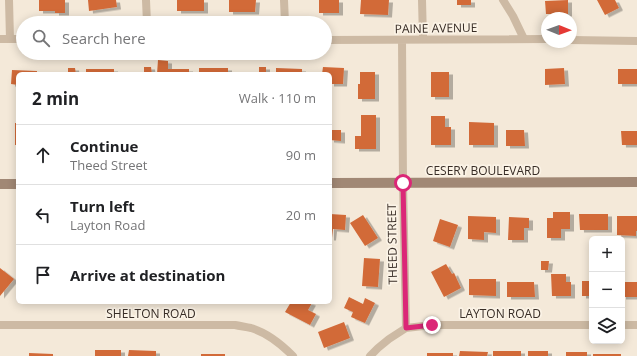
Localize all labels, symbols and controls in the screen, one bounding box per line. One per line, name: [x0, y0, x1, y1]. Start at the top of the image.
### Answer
north arrow: [541, 12, 577, 48]
search box: [16, 16, 332, 60]
street label: PAINE AVENUE: [394, 19, 478, 37]
icon: search: [30, 27, 52, 49]
text: Search here: [62, 28, 146, 48]
text: 2 min: [32, 87, 79, 110]
text: Walk · 110 m: [239, 89, 316, 107]
text: Continue: [70, 136, 138, 156]
icon: ahead: [32, 144, 54, 166]
text: 90 m: [286, 146, 316, 164]
text: Theed Street: [70, 156, 147, 174]
street label: CESERY BOULEVARD: [426, 162, 540, 179]
route start: [394, 174, 412, 192]
text: Turn left: [70, 196, 135, 216]
street label: THEED STREET: [383, 203, 401, 285]
icon: left: [32, 204, 54, 226]
text: 20 m: [286, 206, 316, 224]
text: Layton Road: [70, 216, 145, 234]
map controls: [589, 236, 625, 344]
button: +: [589, 236, 625, 272]
icon: arrive: [32, 264, 54, 286]
text: Arrive at destination: [70, 265, 225, 285]
button: −: [589, 272, 625, 308]
street label: SHELTON ROAD: [106, 305, 196, 322]
street label: LAYTON ROAD: [459, 305, 541, 322]
button: layers: [589, 308, 625, 344]
route end: [423, 316, 441, 334]

